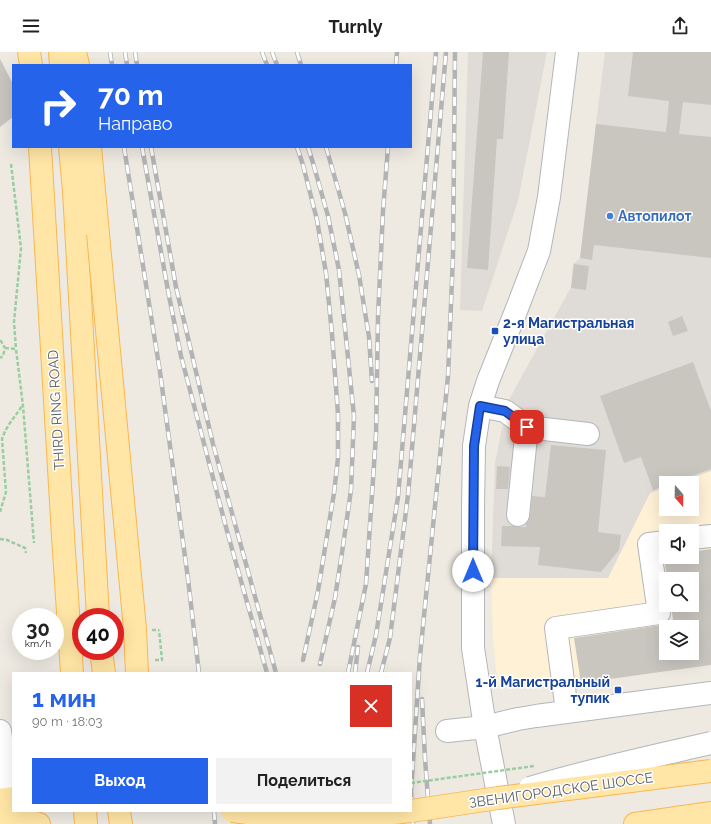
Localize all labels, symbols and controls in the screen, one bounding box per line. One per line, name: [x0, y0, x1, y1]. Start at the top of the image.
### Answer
icon: menu: [20, 15, 42, 37]
icon: share: [669, 15, 691, 37]
text: Turnly: [328, 16, 383, 37]
text: 70 m: [98, 79, 164, 112]
icon: right: [32, 80, 84, 132]
text: Направо: [98, 113, 172, 134]
place label: Автопилот: [618, 208, 691, 224]
marker: Автопилот: [605, 211, 615, 221]
place label: 2-я Магистральная улица: [503, 315, 634, 347]
marker: 2-я Магистральная улица: [490, 326, 500, 336]
street label: THIRD RING ROAD: [45, 349, 67, 471]
pin: [510, 410, 544, 444]
icon: arrive: [516, 416, 538, 438]
north arrow: [659, 476, 699, 516]
map controls: [659, 476, 699, 660]
button: sound: [659, 524, 699, 564]
position arrow: [452, 550, 494, 592]
button: search: [659, 572, 699, 612]
speed limit sign: 40: [72, 608, 124, 660]
text: 30: [26, 617, 50, 641]
button: layers: [659, 620, 699, 660]
text: km/h: [25, 638, 51, 649]
place label: 1-й Магистральный тупик: [476, 674, 610, 706]
text: 1 мин: [32, 684, 96, 713]
button: close: [350, 685, 392, 727]
marker: 1-й Магистральный тупик: [613, 685, 623, 695]
text: 90 m · 18:03: [32, 714, 103, 729]
button: Выход: [32, 758, 208, 804]
button: Поделиться: [216, 758, 392, 804]
street label: ЗВЕНИГОРОДСКОЕ ШОССЕ: [468, 769, 654, 811]

